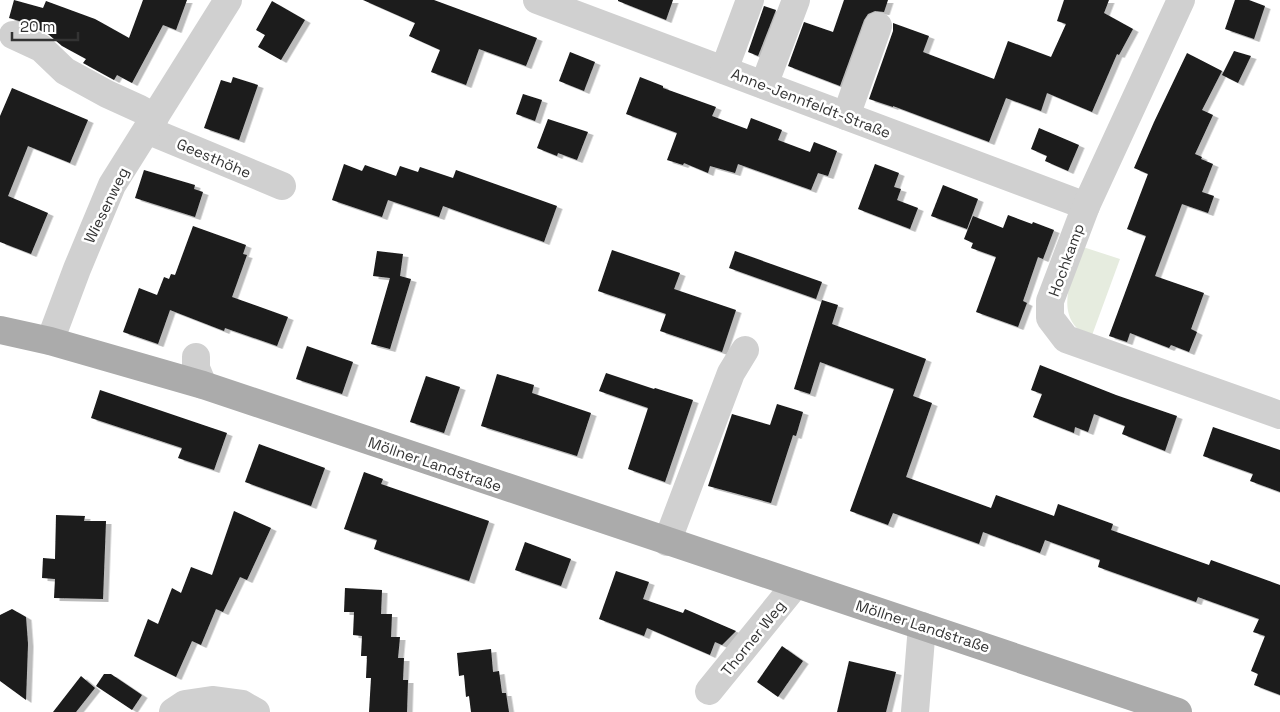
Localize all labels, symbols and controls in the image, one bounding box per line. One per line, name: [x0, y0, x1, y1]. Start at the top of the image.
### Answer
scale bar: [12, 10, 79, 42]
text: 20 m: [20, 17, 55, 36]
street label: Anne-Jennfeldt-Straße: [728, 64, 894, 142]
street label: Geesthöhe: [174, 134, 254, 182]
street label: Wiesenweg: [79, 164, 133, 246]
street label: Hochkamp: [1044, 221, 1088, 299]
street label: Möllner Landstraße: [366, 432, 504, 496]
street label: Möllner Landstraße: [854, 595, 993, 657]
street label: Thorner Weg: [717, 596, 789, 680]

